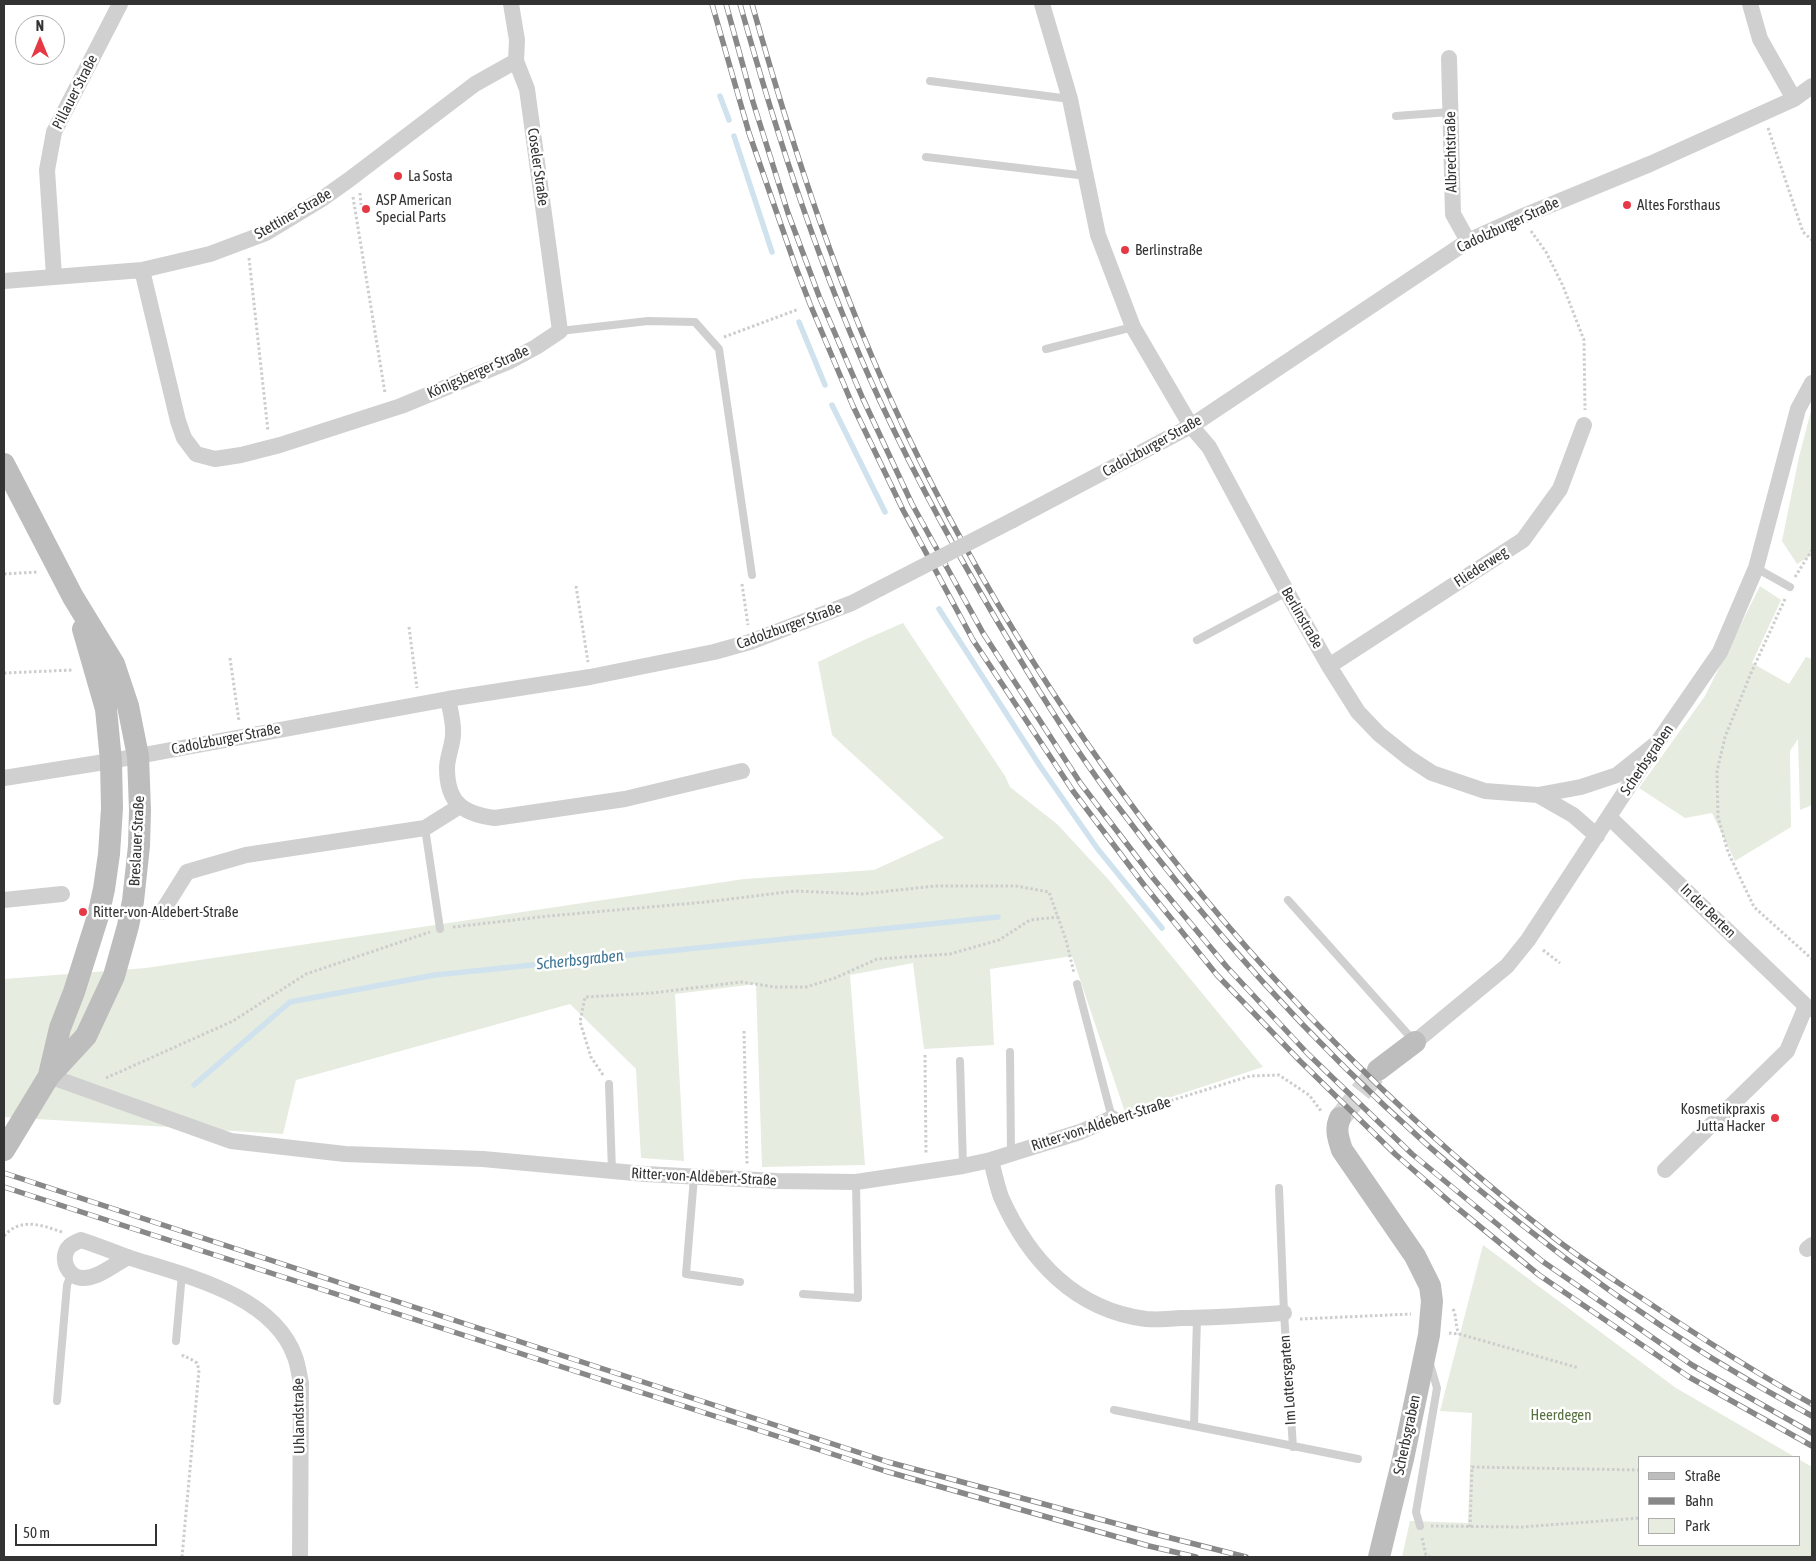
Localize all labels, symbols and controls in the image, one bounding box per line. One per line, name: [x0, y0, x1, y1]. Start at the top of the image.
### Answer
north arrow: [15, 15, 65, 65]
text: N: [36, 18, 44, 34]
street label: Pillauer Straße: [48, 52, 102, 132]
street label: Albrechtstraße: [1441, 111, 1461, 193]
street label: Coseler Straße: [524, 127, 552, 207]
place label: La Sosta: [408, 167, 453, 185]
marker: La Sosta: [392, 170, 404, 182]
street label: Stettiner Straße: [251, 185, 335, 243]
place label: ASP American Special Parts: [376, 191, 452, 226]
street label: Cadolzburger Straße: [1454, 193, 1562, 257]
place label: Altes Forsthaus: [1637, 196, 1720, 214]
marker: Altes Forsthaus: [1621, 199, 1633, 211]
marker: ASP American Special Parts: [360, 203, 372, 215]
place label: Berlinstraße: [1135, 241, 1203, 259]
marker: Berlinstraße: [1119, 244, 1131, 256]
street label: Königsberger Straße: [424, 342, 532, 402]
street label: Cadolzburger Straße: [1099, 411, 1205, 481]
street label: Fliederweg: [1451, 543, 1511, 591]
street label: Berlinstraße: [1277, 584, 1327, 652]
street label: Cadolzburger Straße: [734, 599, 844, 653]
street label: Cadolzburger Straße: [170, 720, 282, 758]
street label: Scherbsgraben: [1617, 721, 1677, 799]
street label: Breslauer Straße: [126, 795, 148, 887]
street label: In der Berten: [1677, 880, 1739, 942]
place label: Ritter-von-Aldebert-Straße: [93, 903, 238, 921]
marker: Ritter-von-Aldebert-Straße: [77, 906, 89, 918]
water label: Scherbsgraben: [536, 946, 624, 974]
street label: Ritter-von-Aldebert-Straße: [1029, 1093, 1173, 1155]
place label: Kosmetikpraxis Jutta Hacker: [1681, 1100, 1765, 1135]
marker: Kosmetikpraxis Jutta Hacker: [1769, 1112, 1781, 1124]
street label: Ritter-von-Aldebert-Straße: [631, 1164, 777, 1190]
street label: Im Lottersgarten: [1276, 1334, 1300, 1426]
street label: Uhlandstraße: [289, 1378, 309, 1454]
street label: Scherbsgraben: [1390, 1393, 1424, 1477]
park label: Heerdegen: [1531, 1406, 1591, 1424]
legend: [1638, 1456, 1801, 1546]
text: Straße: [1685, 1467, 1721, 1484]
text: Bahn: [1685, 1492, 1714, 1509]
scale bar: [18, 1514, 160, 1546]
text: Park: [1685, 1517, 1710, 1534]
text: 50 m: [23, 1524, 50, 1541]

